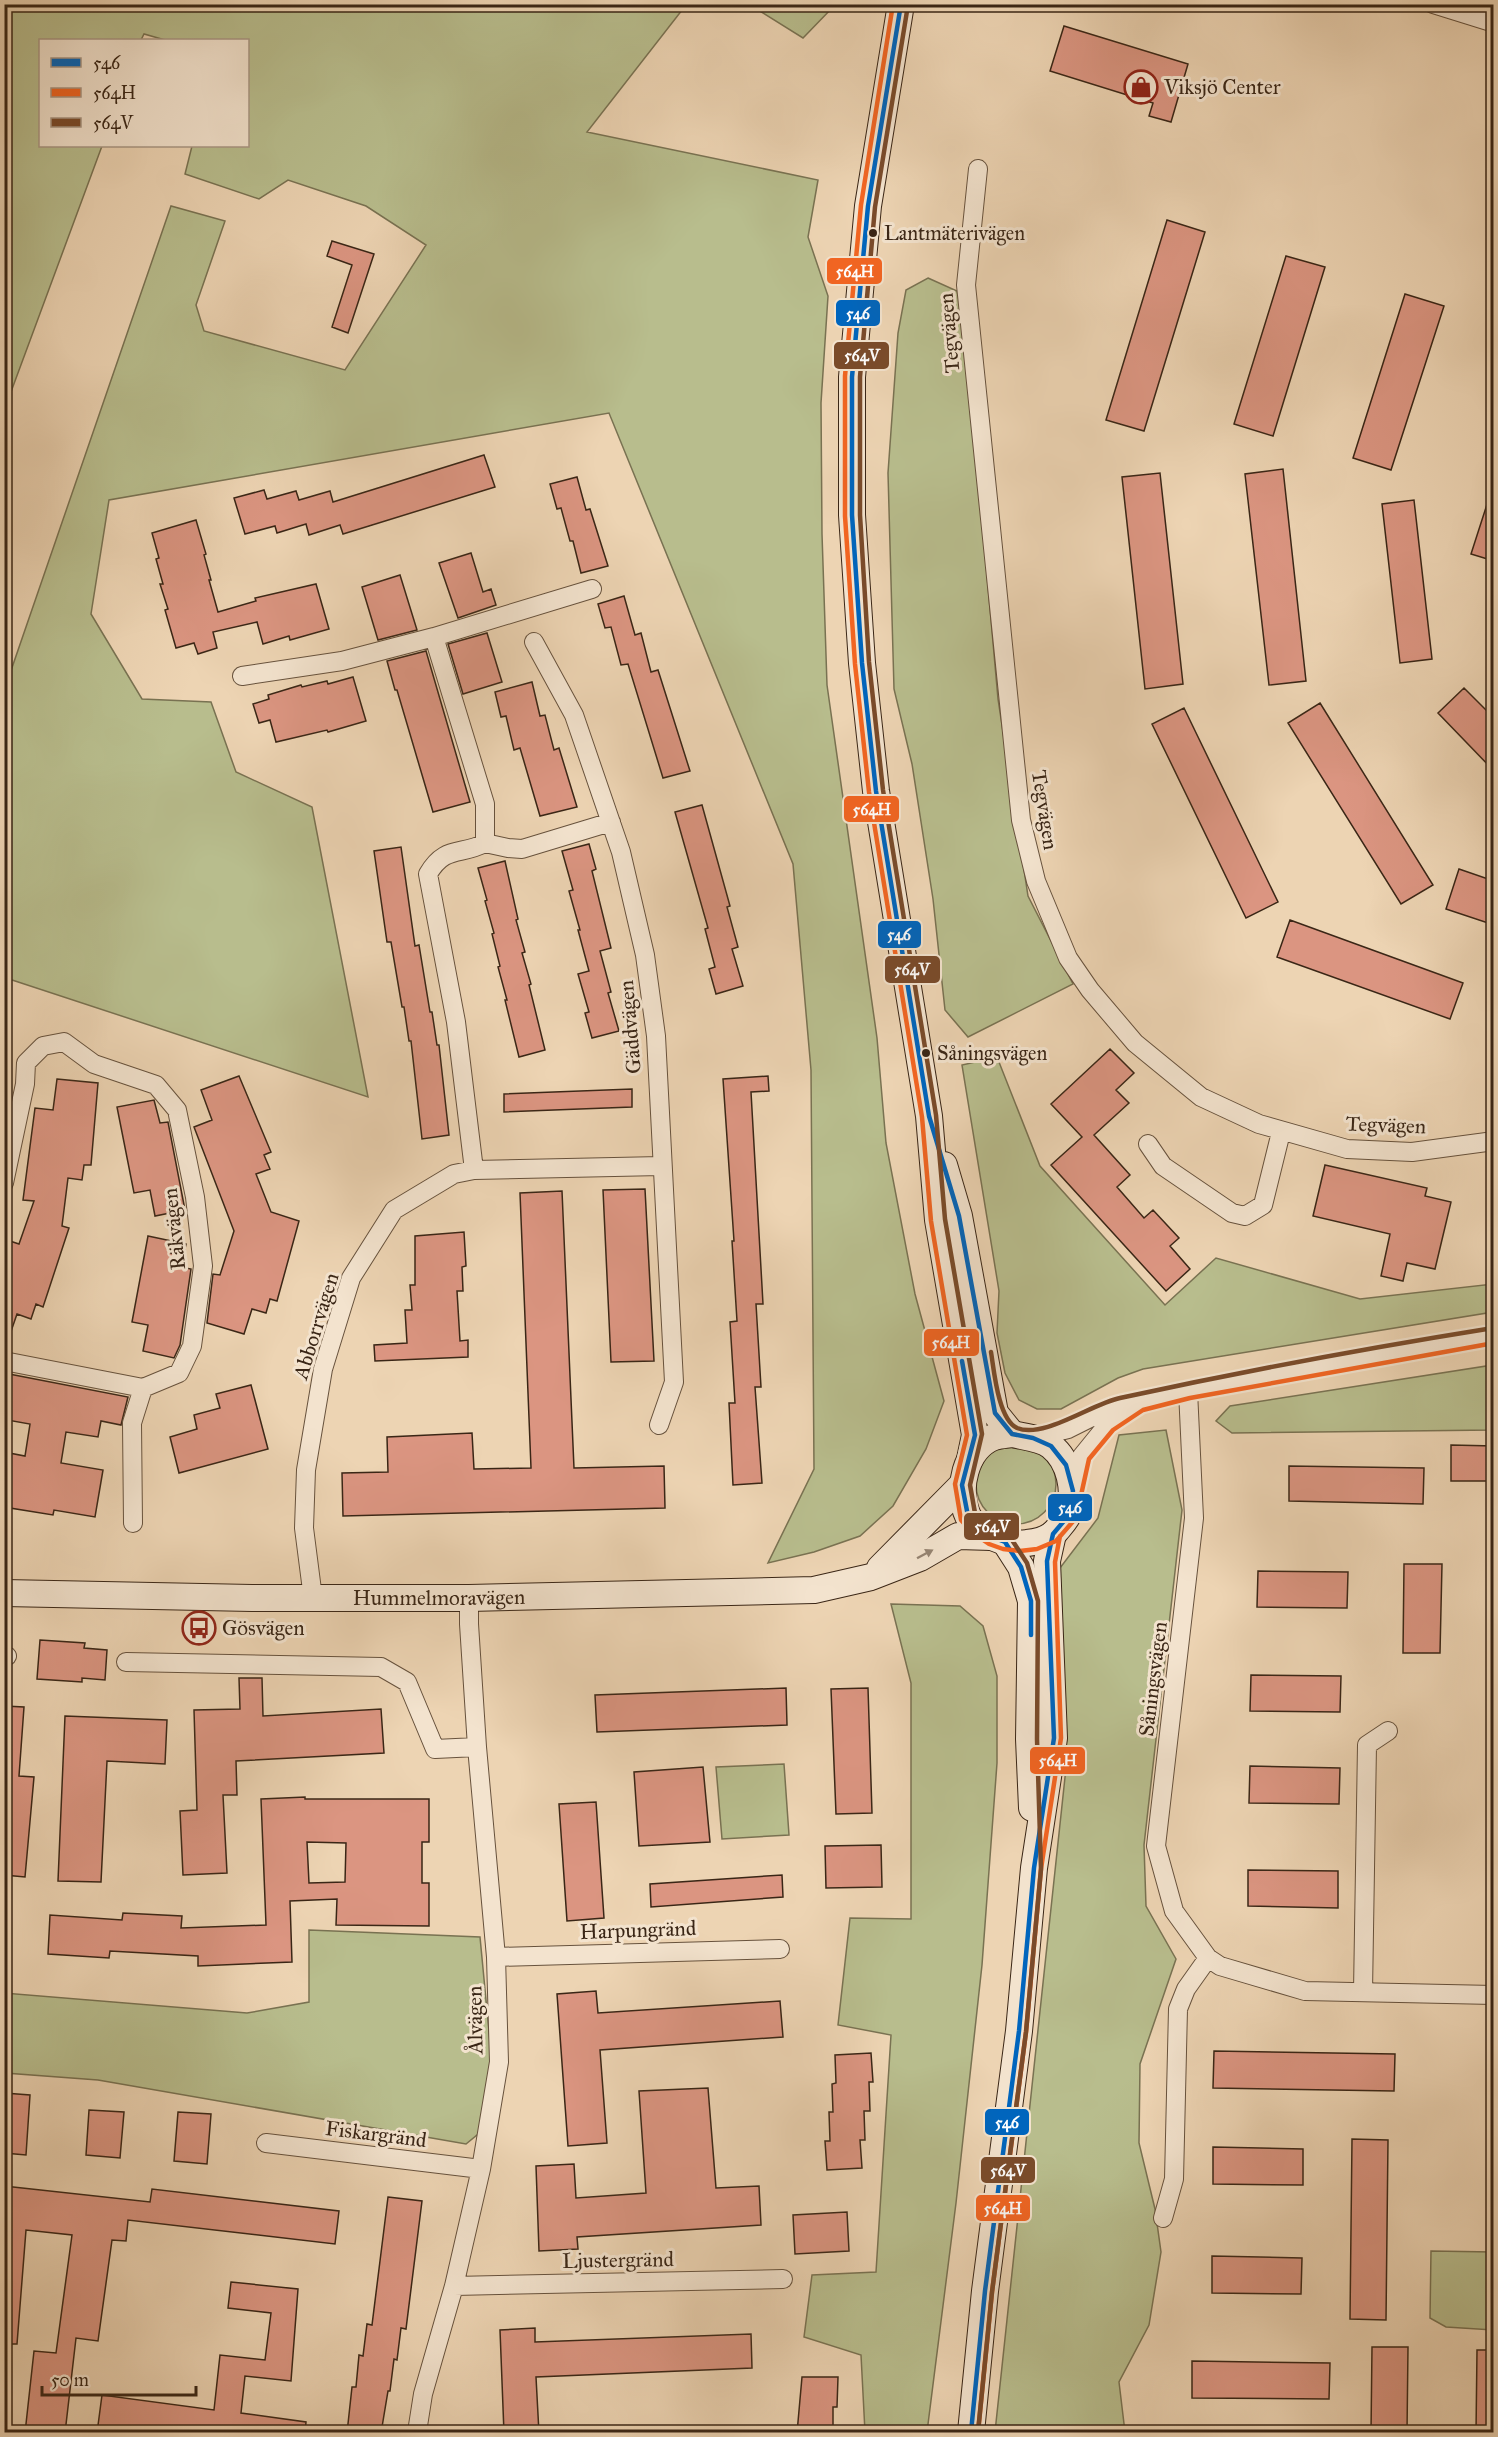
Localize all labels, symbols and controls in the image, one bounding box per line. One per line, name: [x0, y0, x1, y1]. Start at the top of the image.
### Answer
legend: [39, 39, 249, 147]
text: 546: [93, 52, 121, 74]
shop icon: Viksjö Center: [1123, 69, 1159, 105]
place label: Viksjö Center: [1163, 74, 1281, 100]
text: 564H: [93, 82, 136, 104]
text: 564V: [93, 112, 135, 134]
place label: Lantmäterivägen: [884, 221, 1025, 246]
marker: Lantmäterivägen: [867, 227, 879, 239]
line badge: 564H: [826, 257, 883, 285]
text: 564H: [836, 262, 874, 282]
street label: Tegvägen: [933, 292, 965, 374]
line badge: 546: [835, 299, 881, 327]
text: 546: [846, 304, 871, 324]
line badge: 564V: [833, 341, 890, 370]
text: 564V: [844, 346, 881, 366]
street label: Tegvägen: [1026, 768, 1064, 852]
line badge: 564H: [843, 795, 900, 823]
text: 564H: [853, 800, 891, 820]
line badge: 546: [877, 920, 922, 949]
text: 546: [887, 925, 912, 945]
line badge: 564V: [884, 955, 941, 984]
text: 564V: [894, 960, 931, 980]
street label: Gäddvägen: [613, 979, 647, 1075]
place label: Såningsvägen: [937, 1041, 1047, 1066]
marker: Såningsvägen: [920, 1047, 932, 1059]
street label: Tegvägen: [1345, 1111, 1427, 1139]
street label: Räkvägen: [157, 1187, 191, 1271]
street label: Abborrvägen: [287, 1270, 345, 1383]
line badge: 564H: [923, 1328, 980, 1357]
text: 564H: [932, 1333, 970, 1353]
line badge: 546: [1047, 1493, 1093, 1522]
text: 546: [1058, 1498, 1083, 1518]
line badge: 564V: [963, 1512, 1020, 1541]
text: 564V: [974, 1517, 1011, 1537]
one-way arrow: [916, 1550, 934, 1560]
street label: Hummelmoravägen: [353, 1584, 525, 1611]
bus stop icon: Gösvägen: [181, 1610, 217, 1646]
place label: Gösvägen: [222, 1615, 305, 1641]
street label: Såningsvägen: [1133, 1620, 1173, 1738]
line badge: 564H: [1029, 1746, 1086, 1775]
text: 564H: [1039, 1751, 1077, 1771]
street label: Harpungränd: [579, 1915, 697, 1945]
street label: Ålvägen: [461, 1986, 489, 2055]
line badge: 546: [984, 2108, 1030, 2136]
text: 546: [995, 2113, 1020, 2133]
street label: Fiskargränd: [324, 2115, 429, 2153]
line badge: 564V: [980, 2156, 1036, 2184]
text: 564V: [990, 2161, 1027, 2181]
line badge: 564H: [975, 2194, 1031, 2222]
text: 564H: [984, 2199, 1022, 2219]
street label: Ljustergränd: [562, 2246, 675, 2274]
scale bar: [42, 2359, 196, 2397]
text: 50 m: [51, 2369, 89, 2391]

